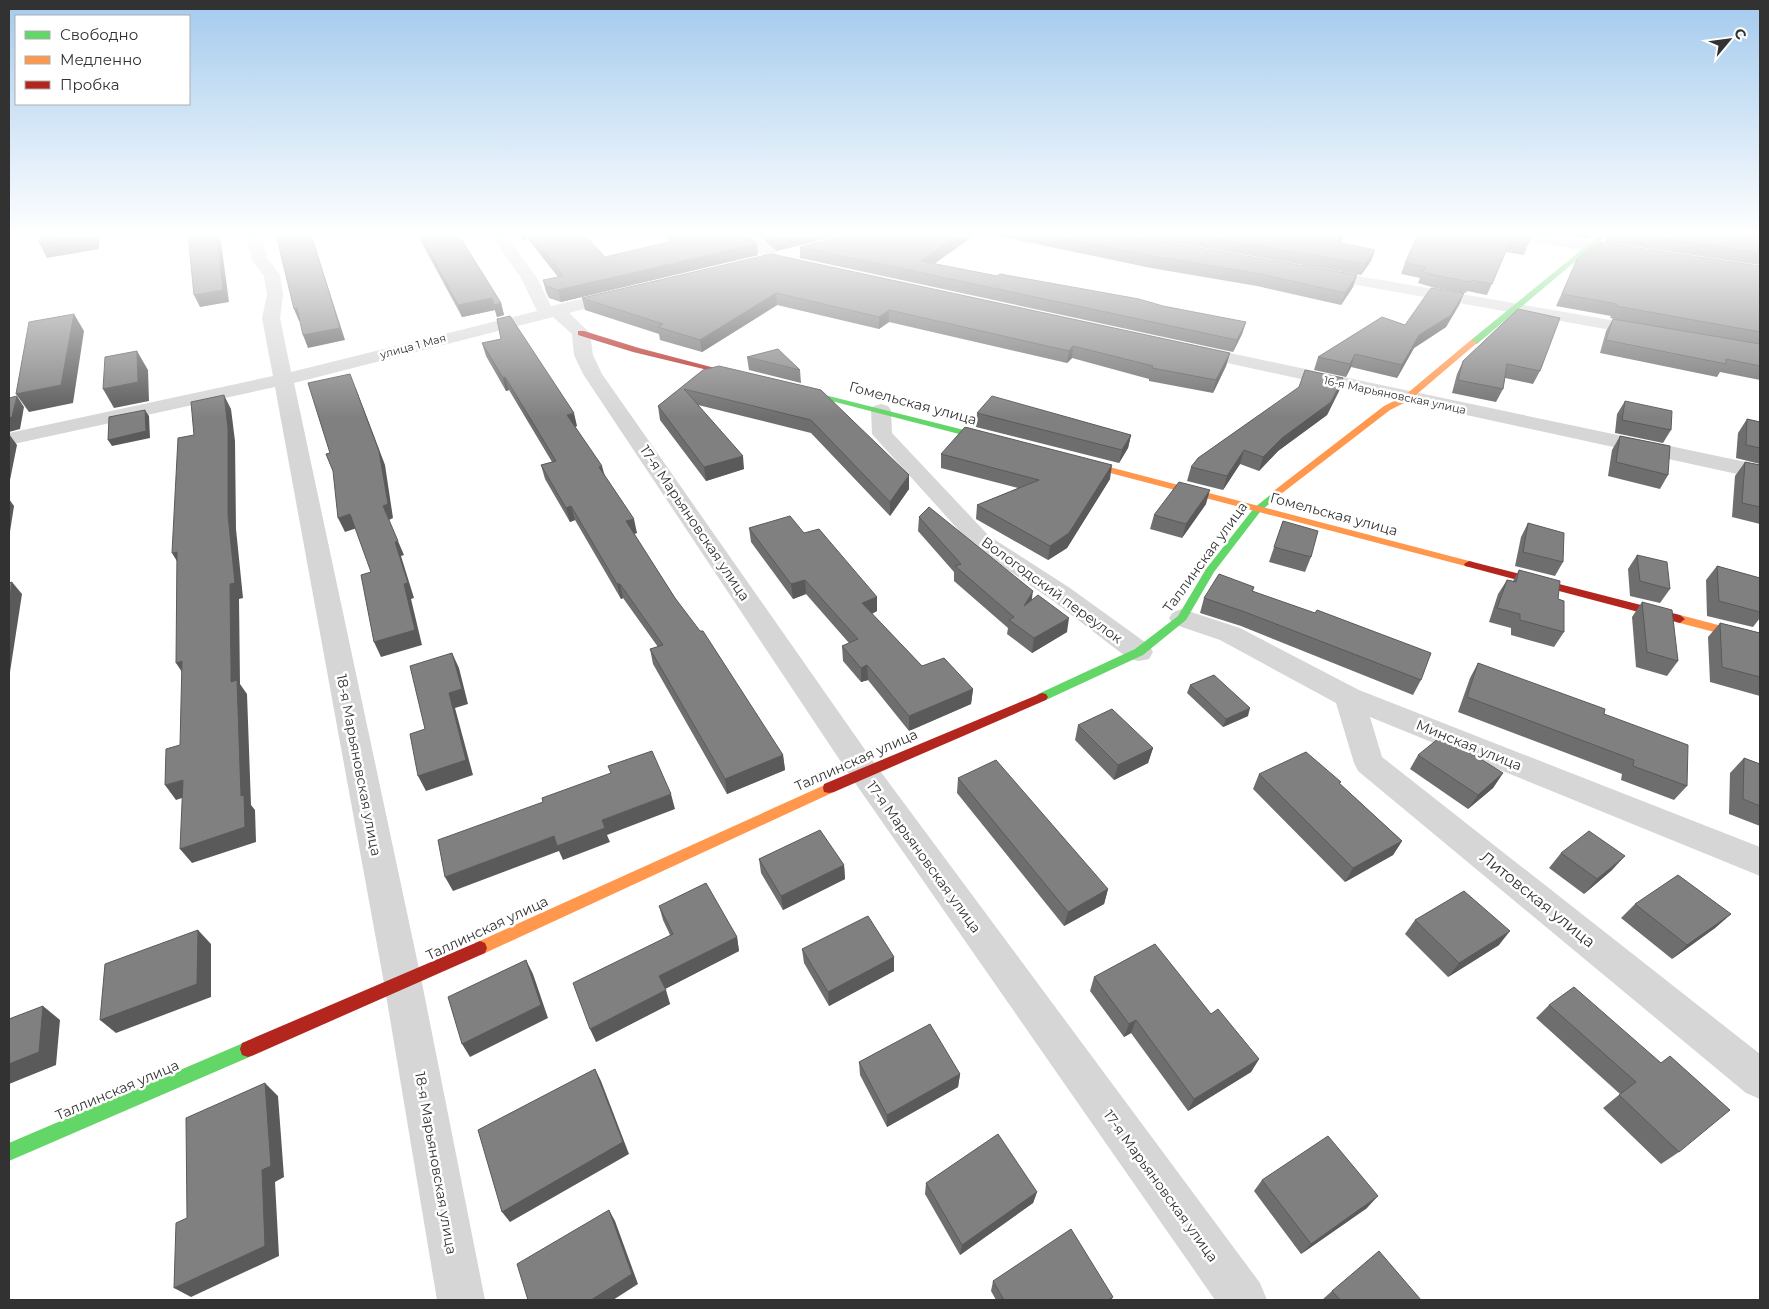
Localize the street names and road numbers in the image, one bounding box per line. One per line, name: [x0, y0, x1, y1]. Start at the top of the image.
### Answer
street label: улица 1 Мая: [378, 330, 448, 362]
street label: 16-я Марьяновская улица: [1323, 373, 1467, 417]
street label: Гомельская улица: [847, 377, 979, 429]
street label: 17-я Марьяновская улица: [636, 442, 754, 604]
street label: Гомельская улица: [1268, 488, 1400, 540]
street label: Таллинская улица: [1159, 498, 1251, 616]
street label: Вологодский переулок: [978, 533, 1126, 647]
street label: 18-я Марьяновская улица: [333, 672, 385, 858]
street label: Минская улица: [1413, 716, 1525, 774]
street label: Таллинская улица: [792, 725, 920, 795]
street label: 17-я Марьяновская улица: [863, 777, 985, 937]
street label: Литовская улица: [1477, 847, 1599, 951]
street label: Таллинская улица: [423, 892, 551, 964]
street label: Таллинская улица: [52, 1056, 182, 1124]
street label: 18-я Марьяновская улица: [411, 1070, 461, 1256]
street label: 17-я Марьяновская улица: [1100, 1106, 1222, 1266]

